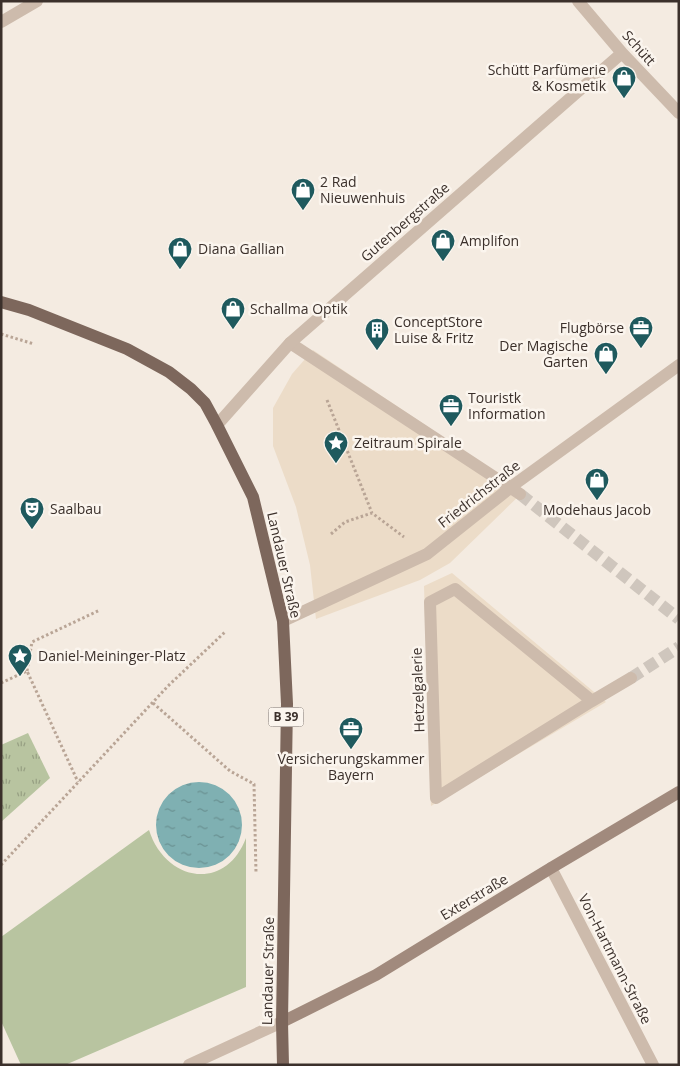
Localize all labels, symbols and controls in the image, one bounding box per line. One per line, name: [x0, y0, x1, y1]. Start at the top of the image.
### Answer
street label: Schütt: [618, 26, 660, 69]
place label: Schütt Parfümerie & Kosmetik: [488, 60, 607, 95]
shop icon: Schütt Parfümerie & Kosmetik: [611, 65, 637, 99]
place label: 2 Rad Nieuwenhuis: [320, 172, 406, 207]
shop icon: 2 Rad Nieuwenhuis: [290, 177, 316, 211]
street label: Gutenbergstraße: [356, 178, 453, 265]
shop icon: Amplifon: [430, 228, 456, 262]
place label: Amplifon: [460, 231, 519, 250]
shop icon: Diana Gallian: [167, 236, 193, 270]
place label: Diana Gallian: [198, 239, 284, 258]
shop icon: Schallma Optik: [220, 296, 246, 330]
place label: Schallma Optik: [250, 299, 348, 318]
place label: ConceptStore Luise & Fritz: [394, 312, 483, 347]
office icon: Flugbörse: [628, 315, 654, 349]
building icon: ConceptStore Luise & Fritz: [364, 317, 390, 351]
place label: Flugbörse: [560, 318, 624, 337]
place label: Der Magische Garten: [499, 336, 588, 371]
shop icon: Der Magische Garten: [593, 341, 619, 375]
place label: Touristk Information: [468, 388, 546, 423]
office icon: Touristk Information: [438, 393, 464, 427]
place icon: Zeitraum Spirale: [323, 430, 349, 464]
place label: Zeitraum Spirale: [354, 433, 462, 452]
street label: Friedrichstraße: [434, 456, 524, 532]
shop icon: Modehaus Jacob: [584, 467, 610, 501]
theatre icon: Saalbau: [19, 496, 45, 530]
place label: Saalbau: [50, 499, 102, 518]
place label: Modehaus Jacob: [543, 500, 651, 519]
street label: Landauer Straße: [263, 510, 306, 620]
place icon: Daniel-Meininger-Platz: [7, 643, 33, 677]
place label: Daniel-Meininger-Platz: [38, 646, 186, 665]
street label: Hetzelgalerie: [407, 647, 428, 733]
road number: B 39: [268, 708, 304, 726]
office icon: Versicherungskammer Bayern: [338, 716, 364, 750]
place label: Versicherungskammer Bayern: [277, 749, 425, 784]
street label: Exterstraße: [437, 869, 511, 924]
street label: Von-Hartmann-Straße: [574, 890, 657, 1027]
street label: Landauer Straße: [257, 916, 278, 1025]

